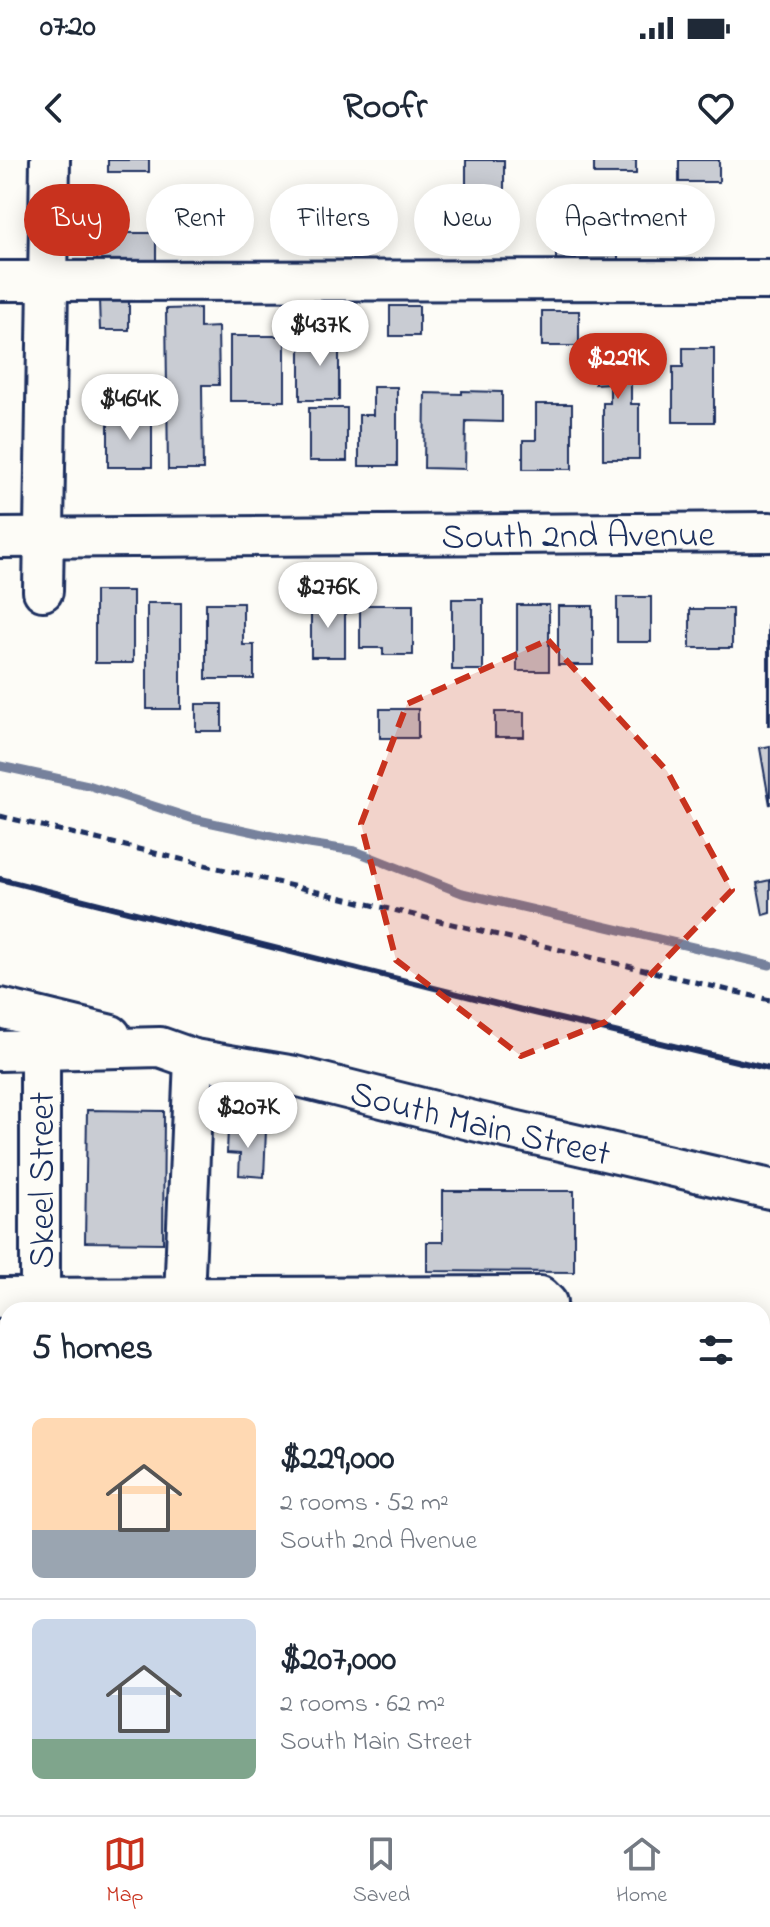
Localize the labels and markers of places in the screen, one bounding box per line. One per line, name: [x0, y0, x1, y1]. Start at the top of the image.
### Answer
pin: $437K: [264, 300, 376, 368]
pin: $229K: [562, 333, 674, 401]
pin: $464K: [74, 374, 186, 442]
pin: $276K: [272, 562, 384, 630]
pin: $207K: [192, 1082, 304, 1150]

